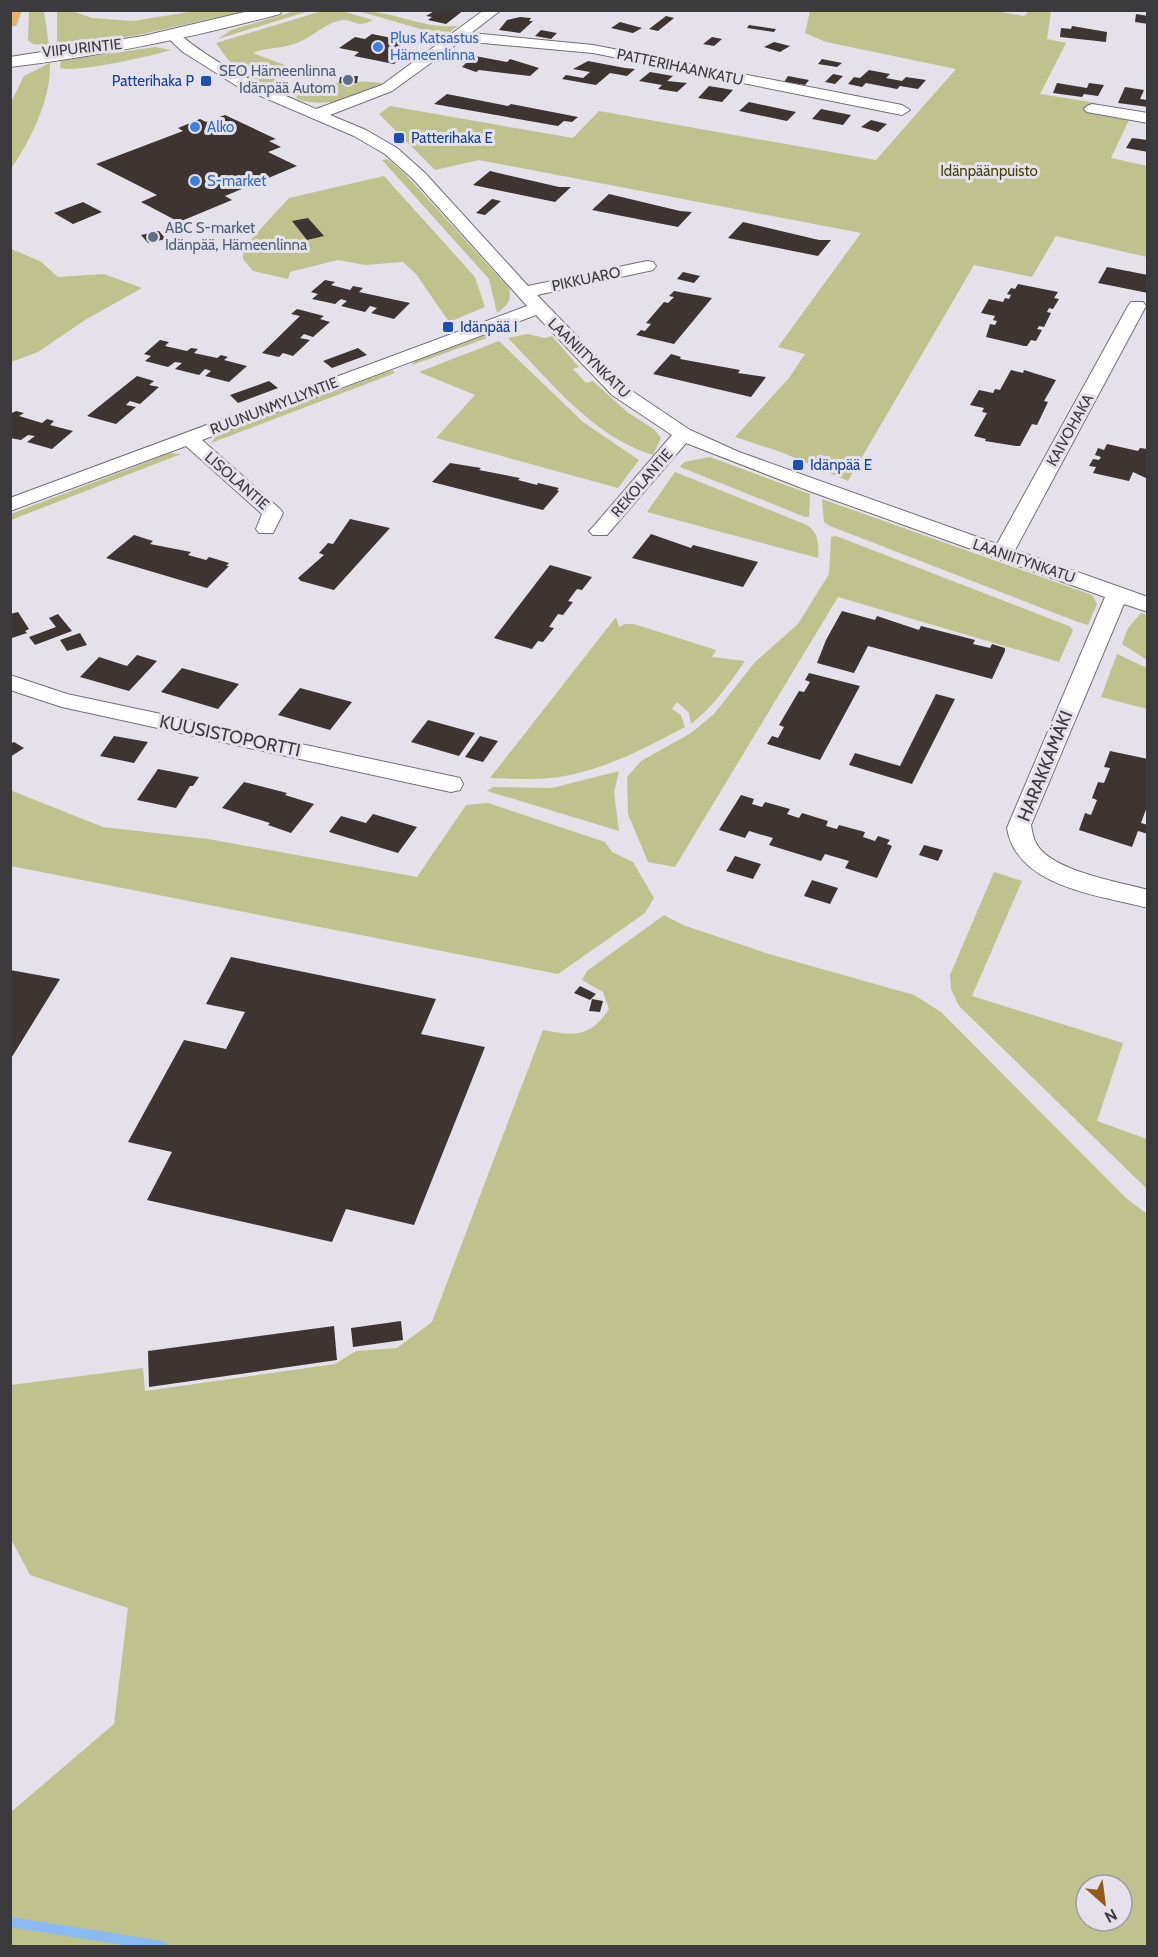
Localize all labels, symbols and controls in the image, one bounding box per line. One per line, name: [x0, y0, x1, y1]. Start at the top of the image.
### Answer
place label: Plus Katsastus Hämeenlinna: [390, 29, 479, 64]
street label: VIIPURINTIE: [41, 35, 123, 61]
marker: Plus Katsastus Hämeenlinna: [371, 40, 385, 54]
street label: PATTERIHAANKATU: [615, 45, 745, 89]
place label: SEO Hämeenlinna Idänpää Autom: [219, 62, 337, 97]
place label: Patterihaka P: [112, 72, 194, 90]
marker: SEO Hämeenlinna Idänpää Autom: [341, 73, 355, 87]
marker: Patterihaka P: [199, 74, 213, 88]
place label: Alko: [207, 118, 234, 136]
marker: Alko: [188, 120, 202, 134]
place label: Patterihaka E: [411, 129, 493, 147]
marker: Patterihaka E: [392, 131, 406, 145]
park label: Idänpäänpuisto: [940, 162, 1038, 180]
place label: S-market: [207, 172, 266, 190]
marker: S-market: [188, 174, 202, 188]
place label: ABC S-market Idänpää, Hämeenlinna: [165, 219, 308, 254]
marker: ABC S-market Idänpää, Hämeenlinna: [146, 230, 160, 244]
street label: PIKKUARO: [550, 263, 622, 295]
street label: LAANIITYNKATU: [544, 314, 634, 402]
place label: Idänpää I: [460, 318, 517, 336]
marker: Idänpää I: [441, 320, 455, 334]
street label: RUUNUNMYLLYNTIE: [207, 373, 341, 439]
street label: KAIVOHAKA: [1043, 390, 1098, 469]
street label: REKOLANTIE: [608, 445, 676, 521]
street label: LISOLANTIE: [201, 448, 273, 514]
place label: Idänpää E: [810, 456, 872, 474]
marker: Idänpää E: [791, 458, 805, 472]
street label: LAANIITYNKATU: [970, 535, 1078, 587]
street label: HARAKKAMÄKI: [1013, 707, 1077, 825]
street label: KUUSISTOPORTTI: [158, 710, 302, 762]
north arrow: [1074, 1873, 1134, 1933]
text: N: [1101, 1905, 1120, 1927]

